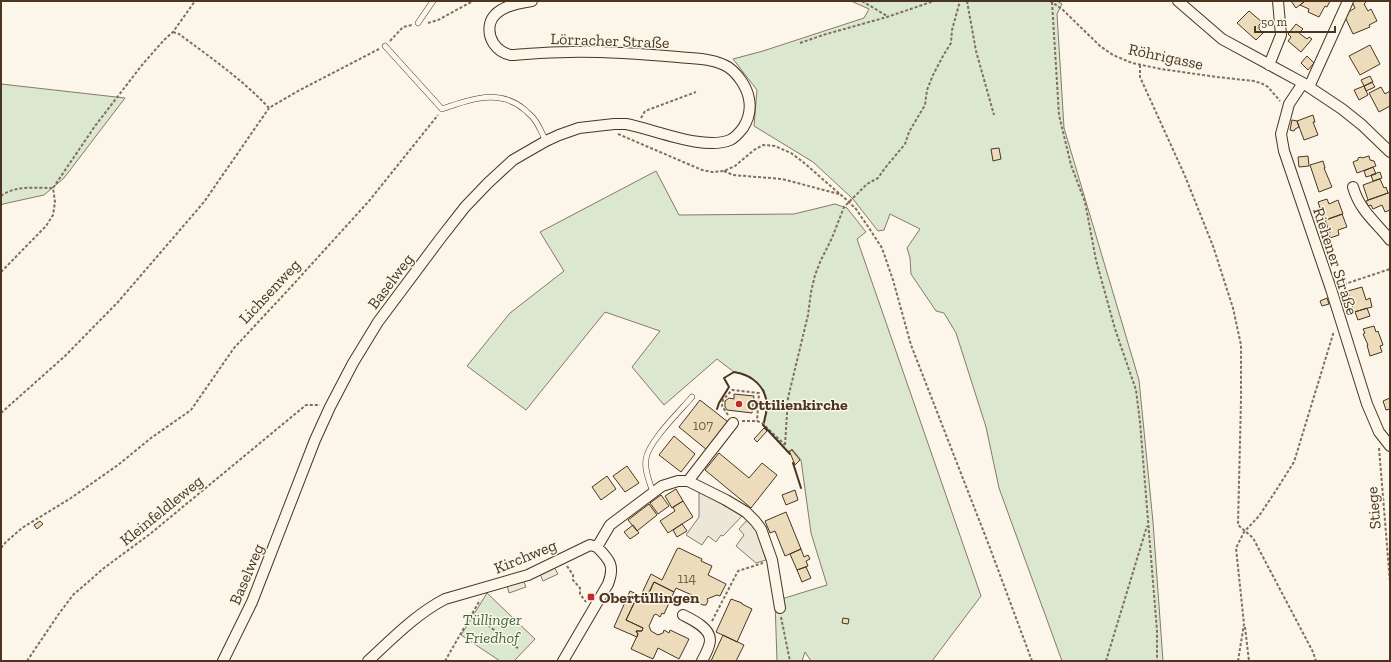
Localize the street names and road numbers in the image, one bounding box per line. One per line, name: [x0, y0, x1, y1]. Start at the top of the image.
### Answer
street label: Lörracher Straße: [550, 29, 670, 52]
street label: Röhrigasse: [1127, 39, 1205, 74]
street label: Riehener Straße: [1309, 205, 1362, 317]
street label: Baselweg: [363, 250, 417, 313]
street label: Lichsenweg: [235, 255, 304, 328]
street label: Kleinfeldleweg: [116, 471, 207, 550]
street label: Stiege: [1362, 486, 1385, 530]
street label: Kirchweg: [491, 535, 560, 578]
street label: Baselweg: [225, 541, 268, 608]

